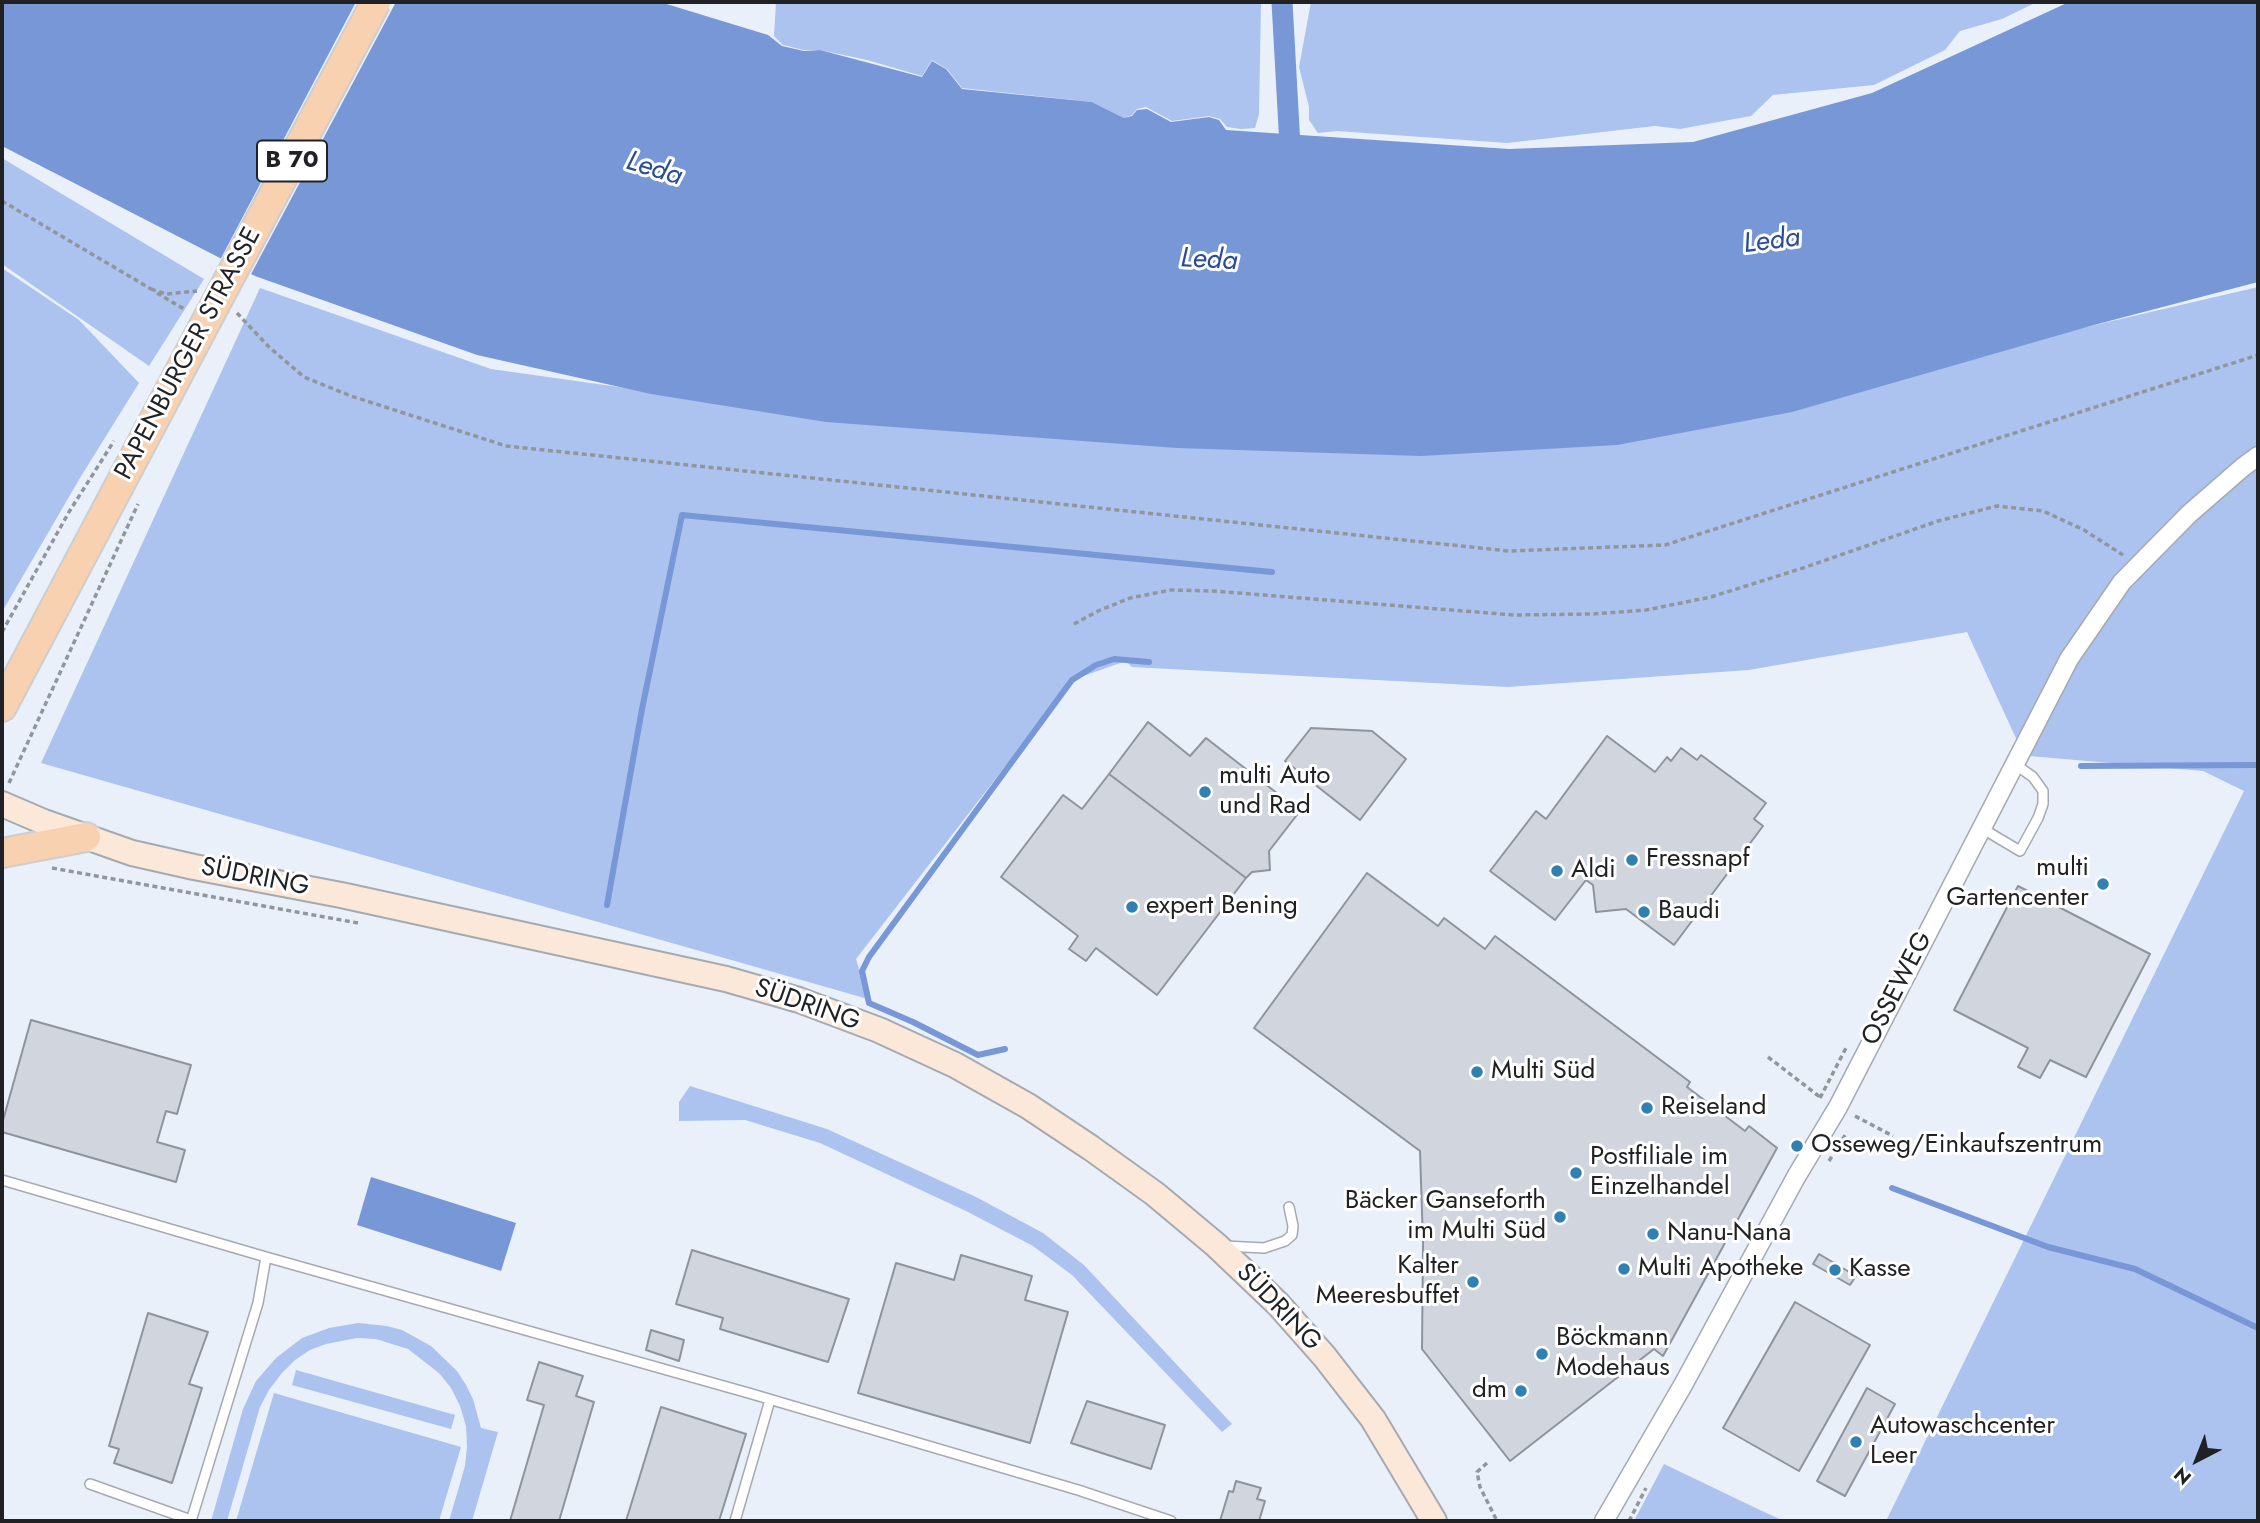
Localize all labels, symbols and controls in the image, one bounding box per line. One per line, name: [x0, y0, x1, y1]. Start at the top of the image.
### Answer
road number: B 70: [257, 140, 327, 182]
water label: Leda: [622, 146, 686, 194]
street label: PAPENBURGER STRASSE: [109, 222, 269, 486]
water label: Leda: [1742, 222, 1802, 262]
water label: Leda: [1180, 243, 1238, 279]
place label: multi Auto und Rad: [1219, 761, 1330, 822]
marker: multi Auto und Rad: [1197, 784, 1213, 800]
place label: Fressnapf: [1646, 844, 1750, 876]
street label: SÜDRING: [198, 852, 312, 904]
marker: Fressnapf: [1624, 852, 1640, 868]
place label: multi Gartencenter: [1946, 853, 2089, 914]
place label: Aldi: [1571, 855, 1616, 887]
marker: Aldi: [1549, 863, 1565, 879]
marker: multi Gartencenter: [2095, 876, 2111, 892]
place label: expert Bening: [1146, 891, 1298, 923]
place label: Baudi: [1658, 896, 1720, 928]
marker: expert Bening: [1124, 899, 1140, 915]
marker: Baudi: [1636, 904, 1652, 920]
street label: OSSEWEG: [1856, 927, 1940, 1051]
street label: SÜDRING: [750, 973, 864, 1039]
place label: Multi Süd: [1491, 1056, 1595, 1088]
marker: Multi Süd: [1469, 1064, 1485, 1080]
place label: Reiseland: [1661, 1092, 1767, 1124]
marker: Reiseland: [1639, 1100, 1655, 1116]
place label: Osseweg/Einkaufszentrum: [1811, 1130, 2102, 1162]
marker: Osseweg/Einkaufszentrum: [1789, 1138, 1805, 1154]
place label: Postfiliale im Einzelhandel: [1590, 1142, 1730, 1204]
marker: Postfiliale im Einzelhandel: [1568, 1165, 1584, 1181]
place label: Bäcker Ganseforth im Multi Süd: [1345, 1186, 1546, 1248]
marker: Bäcker Ganseforth im Multi Süd: [1552, 1209, 1568, 1225]
place label: Nanu-Nana: [1667, 1218, 1791, 1250]
marker: Nanu-Nana: [1645, 1226, 1661, 1242]
place label: Kalter Meeresbuffet: [1316, 1251, 1459, 1312]
place label: Multi Apotheke: [1638, 1253, 1803, 1285]
place label: Kasse: [1849, 1254, 1911, 1286]
street label: SÜDRING: [1229, 1258, 1327, 1358]
marker: Multi Apotheke: [1616, 1261, 1632, 1277]
marker: Kasse: [1827, 1262, 1843, 1278]
marker: Kalter Meeresbuffet: [1465, 1274, 1481, 1290]
place label: Böckmann Modehaus: [1556, 1323, 1670, 1384]
marker: Böckmann Modehaus: [1534, 1346, 1550, 1362]
place label: dm: [1472, 1375, 1507, 1407]
marker: dm: [1513, 1383, 1529, 1399]
place label: Autowaschcenter Leer: [1870, 1411, 2055, 1472]
north arrow: [2162, 1425, 2232, 1495]
marker: Autowaschcenter Leer: [1848, 1434, 1864, 1450]
text: N: [2168, 1461, 2197, 1491]

